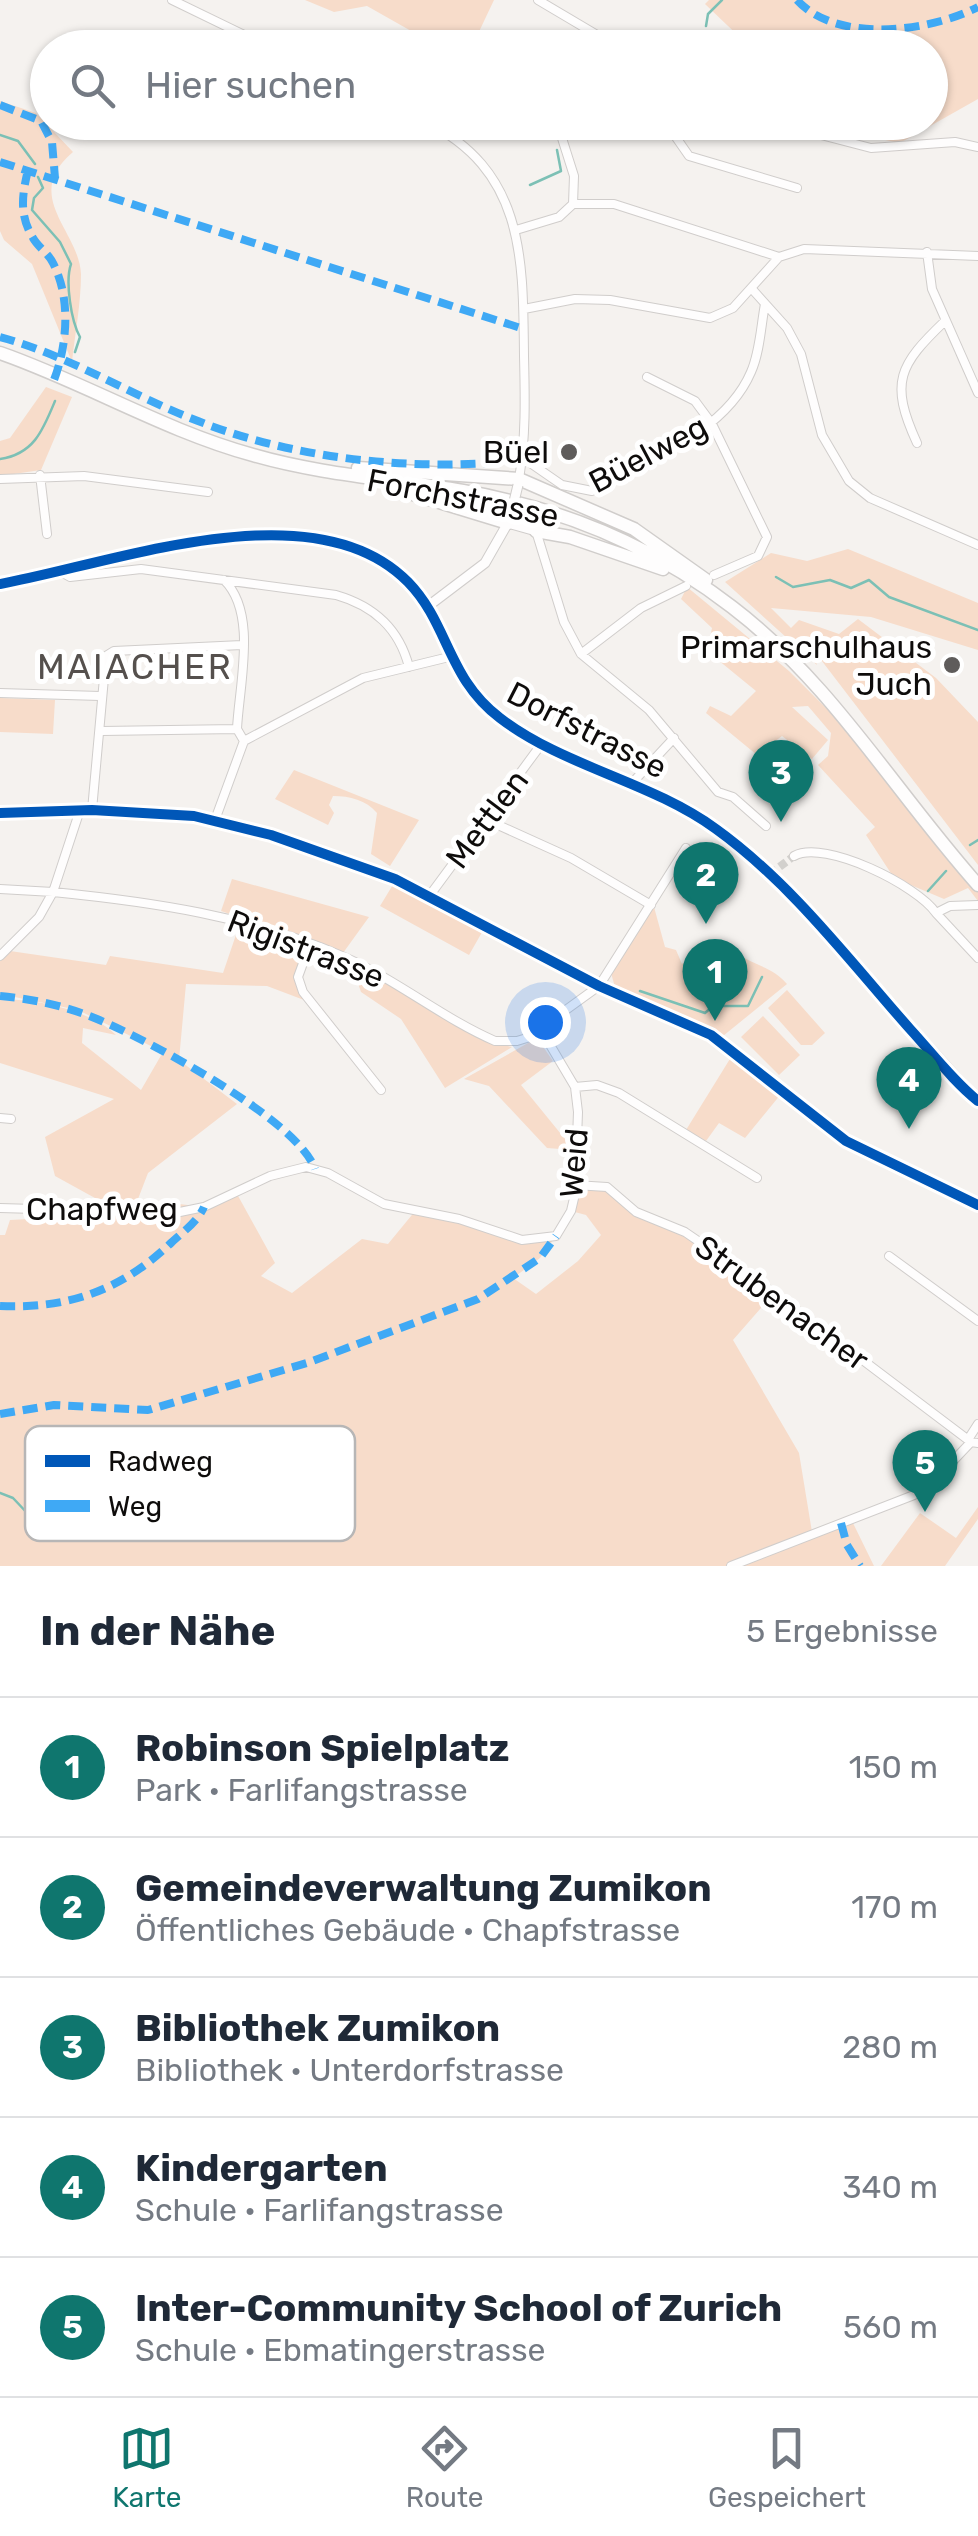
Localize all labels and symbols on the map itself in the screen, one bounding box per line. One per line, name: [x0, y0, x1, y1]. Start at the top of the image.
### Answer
street label: Büelweg: [582, 407, 714, 501]
place label: Büel: [483, 433, 549, 471]
marker: Büel: [558, 441, 580, 463]
street label: Forchstrasse: [364, 461, 562, 535]
place label: Primarschulhaus Juch: [680, 628, 932, 703]
district label: MAIACHER: [37, 646, 233, 688]
marker: Primarschulhaus Juch: [941, 654, 963, 676]
street label: Dorfstrasse: [501, 674, 673, 786]
pin: 3: [748, 740, 814, 822]
street label: Mettlen: [438, 762, 536, 876]
pin: 2: [674, 842, 738, 924]
street label: Rigistrasse: [222, 902, 390, 996]
pin: 1: [682, 938, 748, 1021]
your location: [520, 997, 571, 1048]
pin: 4: [876, 1046, 942, 1129]
street label: Weid: [552, 1127, 596, 1199]
street label: Chapfweg: [26, 1190, 178, 1228]
street label: Strubenacher: [688, 1227, 876, 1379]
legend: [25, 1426, 355, 1541]
pin: 5: [892, 1430, 958, 1512]
text: Radweg: [108, 1445, 213, 1478]
text: Weg: [108, 1490, 162, 1523]

